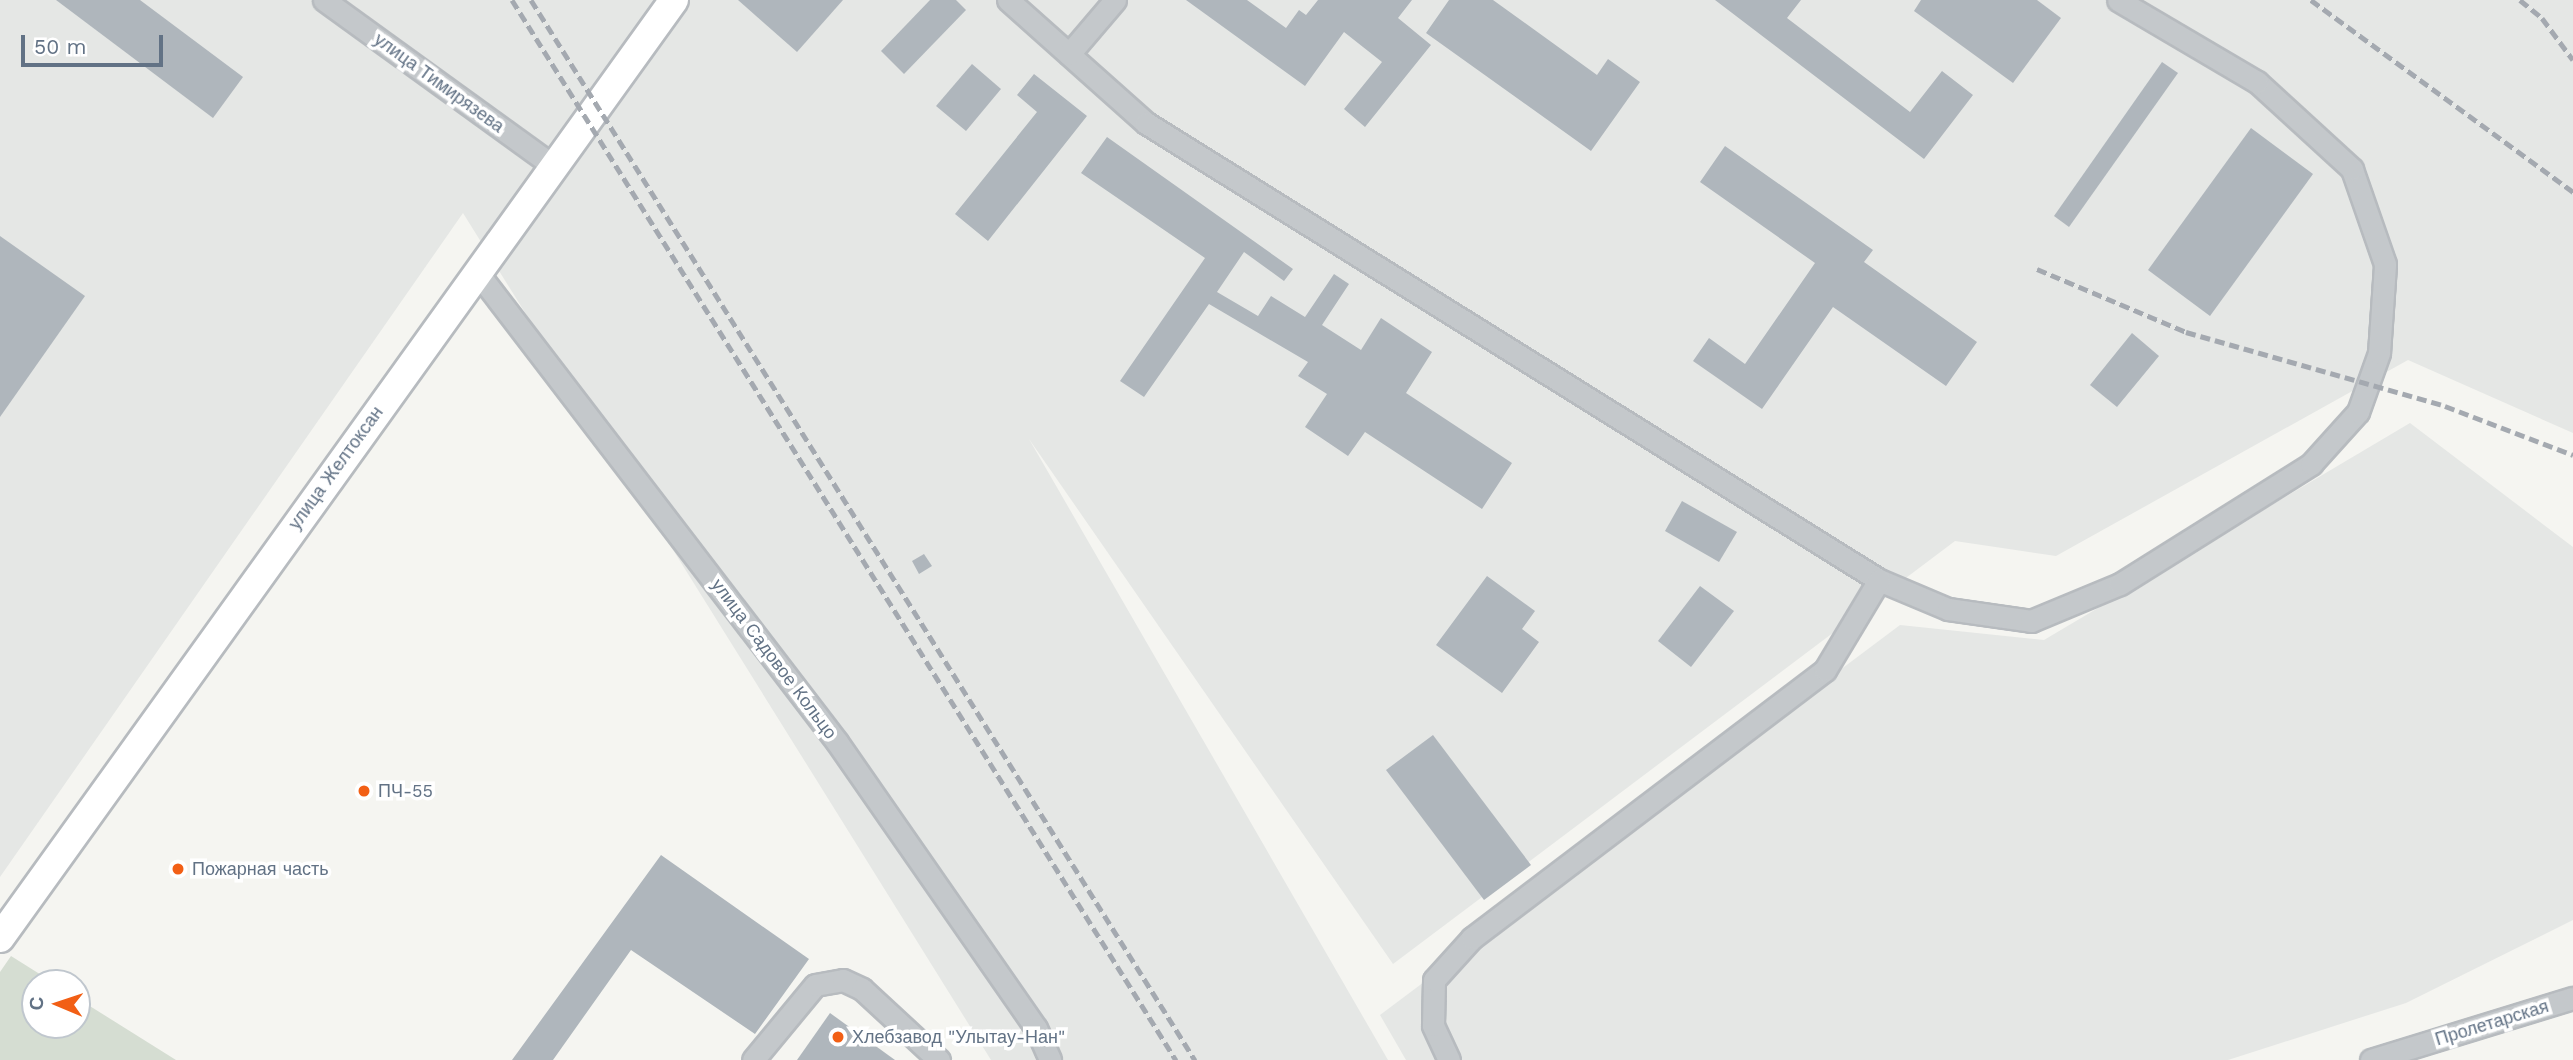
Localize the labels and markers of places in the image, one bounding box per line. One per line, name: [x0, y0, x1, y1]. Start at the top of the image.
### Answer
place label: ПЧ-55: [378, 780, 433, 802]
marker: ПЧ-55: [356, 783, 372, 799]
place label: Пожарная часть: [192, 858, 329, 880]
marker: Пожарная часть: [170, 861, 186, 877]
place label: Хлебзавод "Улытау-Нан": [852, 1026, 1065, 1048]
marker: Хлебзавод "Улытау-Нан": [830, 1029, 846, 1045]

